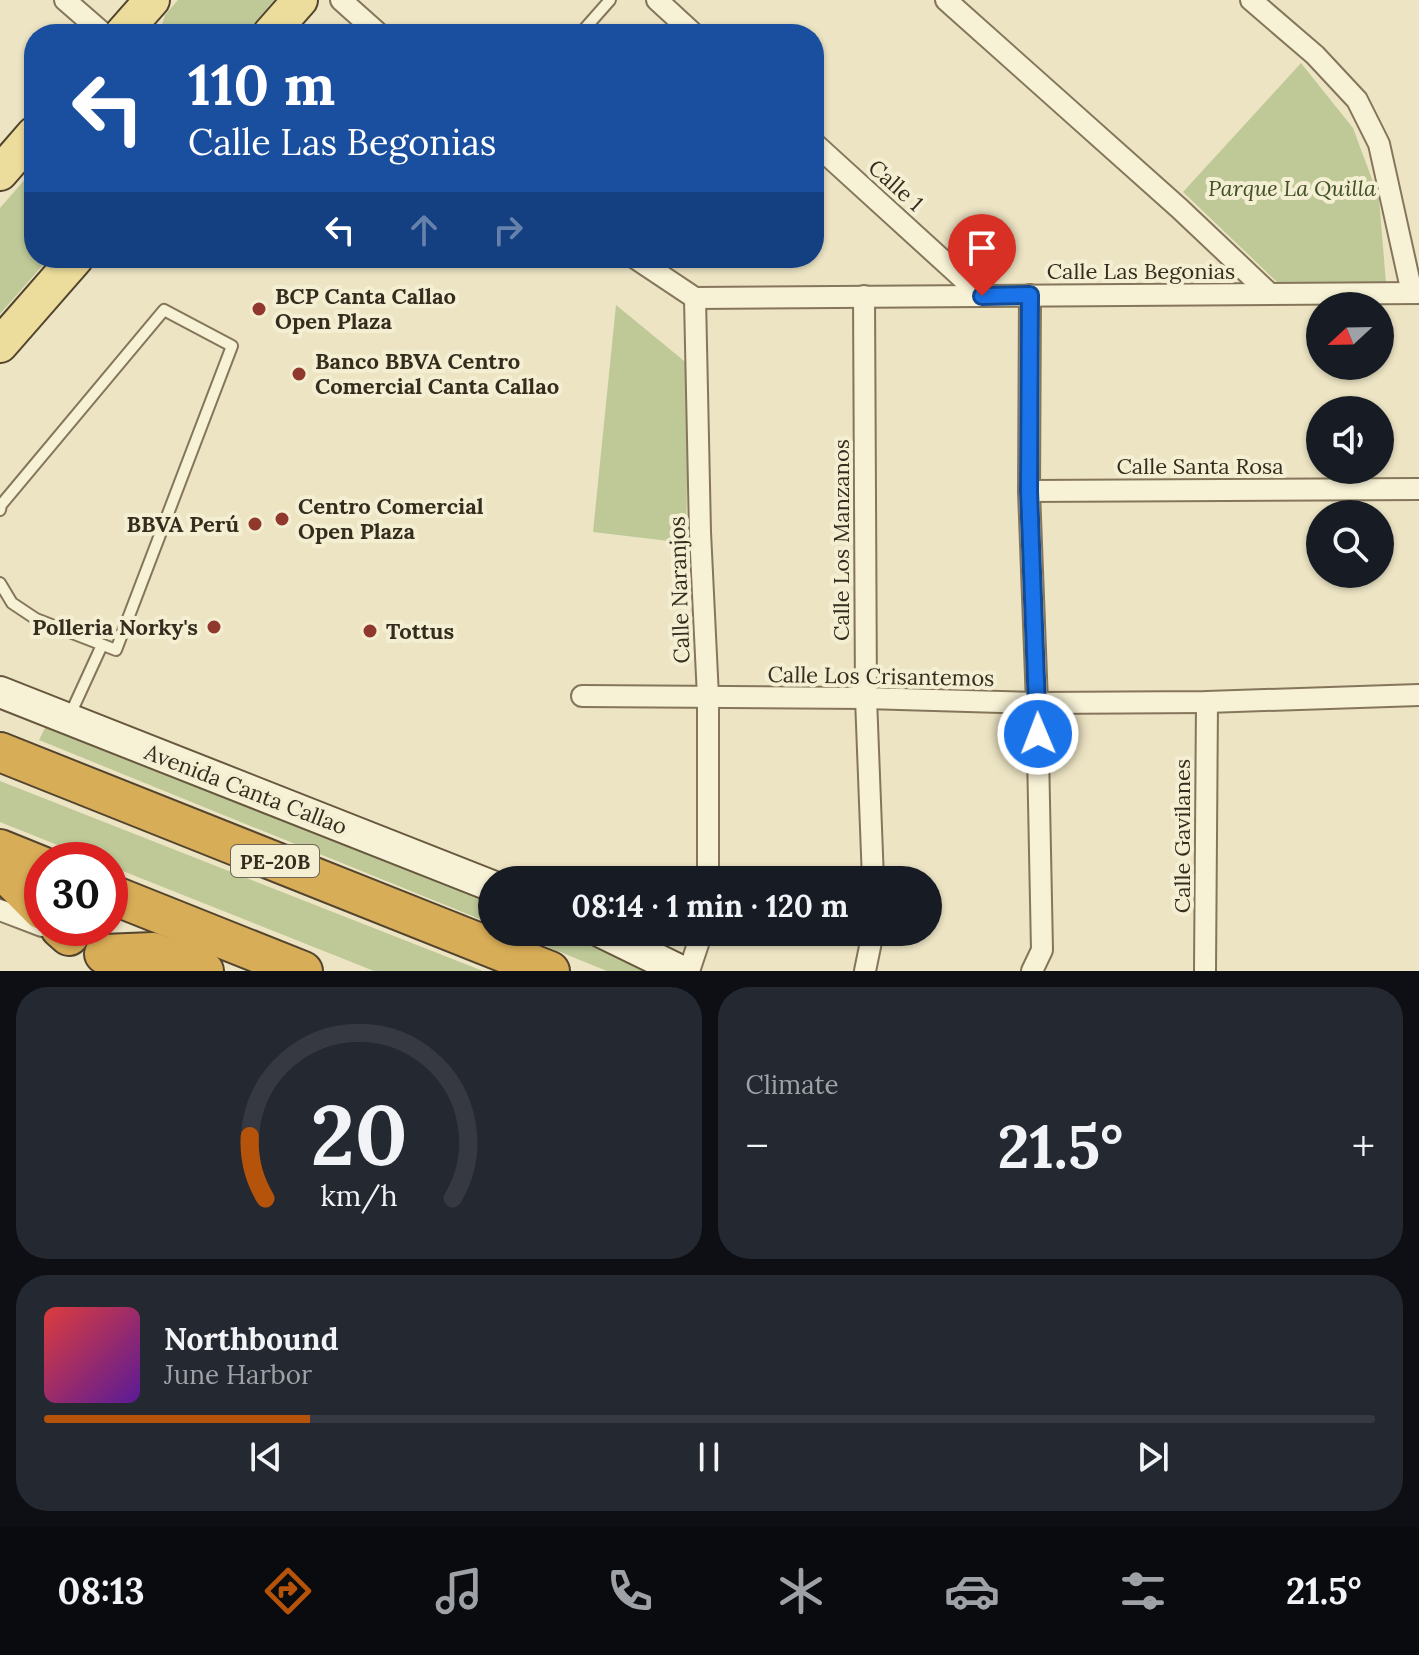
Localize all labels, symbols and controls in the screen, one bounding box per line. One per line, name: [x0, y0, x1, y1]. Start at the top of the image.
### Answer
text: 110 m: [188, 49, 335, 120]
icon: left: [56, 56, 160, 160]
text: Calle Las Begonias: [188, 119, 497, 165]
street label: Calle 1: [863, 153, 929, 217]
park label: Parque La Quilla: [1208, 174, 1377, 202]
icon: left: [318, 208, 362, 252]
icon: ahead: [402, 208, 446, 252]
icon: right: [486, 208, 530, 252]
pin: [948, 214, 1016, 296]
icon: arrive: [960, 226, 1004, 270]
street label: Calle Las Begonias: [1047, 257, 1235, 285]
place label: BCP Canta Callao Open Plaza: [275, 282, 456, 335]
north arrow: [1306, 292, 1394, 380]
map controls: [1306, 292, 1394, 588]
marker: BCP Canta Callao Open Plaza: [250, 300, 268, 318]
place label: Banco BBVA Centro Comercial Canta Callao: [315, 347, 559, 400]
marker: Banco BBVA Centro Comercial Canta Callao: [290, 365, 308, 383]
button: sound: [1306, 396, 1394, 484]
street label: Calle Los Manzanos: [827, 439, 855, 641]
street label: Calle Santa Rosa: [1116, 452, 1284, 480]
place label: Centro Comercial Open Plaza: [298, 492, 484, 545]
button: search: [1306, 500, 1394, 588]
place label: BBVA Perú: [127, 510, 239, 538]
marker: Centro Comercial Open Plaza: [273, 510, 291, 528]
marker: BBVA Perú: [246, 515, 264, 533]
street label: Calle Naranjos: [662, 516, 696, 664]
place label: Polleria Norky's: [32, 613, 198, 641]
place label: Tottus: [386, 617, 454, 645]
marker: Polleria Norky's: [205, 618, 223, 636]
marker: Tottus: [361, 622, 379, 640]
street label: Calle Los Crisantemos: [767, 660, 995, 692]
position arrow: [996, 692, 1080, 776]
street label: Avenida Canta Callao: [140, 737, 351, 841]
street label: Calle Gavilanes: [1168, 759, 1196, 913]
speed limit sign: 30: [24, 842, 128, 946]
road number: PE-20B: [231, 845, 319, 877]
text: 08:14 · 1 min · 120 m: [572, 887, 848, 925]
text: Climate: [746, 1068, 839, 1101]
text: 20: [310, 1081, 407, 1188]
text: 21.5°: [997, 1108, 1123, 1184]
text: −: [746, 1118, 769, 1174]
text: +: [1352, 1118, 1375, 1174]
text: km/h: [320, 1177, 397, 1214]
text: Northbound: [164, 1320, 339, 1358]
text: June Harbor: [164, 1358, 312, 1391]
icon: previous: [244, 1435, 288, 1479]
icon: pause: [687, 1435, 731, 1479]
icon: next: [1131, 1435, 1175, 1479]
icon: directions: [260, 1563, 316, 1619]
icon: music: [431, 1563, 487, 1619]
icon: phone: [602, 1563, 658, 1619]
icon: climate: [773, 1563, 829, 1619]
icon: car: [944, 1563, 1000, 1619]
icon: filters: [1115, 1563, 1171, 1619]
text: 08:13: [58, 1568, 145, 1614]
text: 21.5°: [1286, 1568, 1361, 1614]

